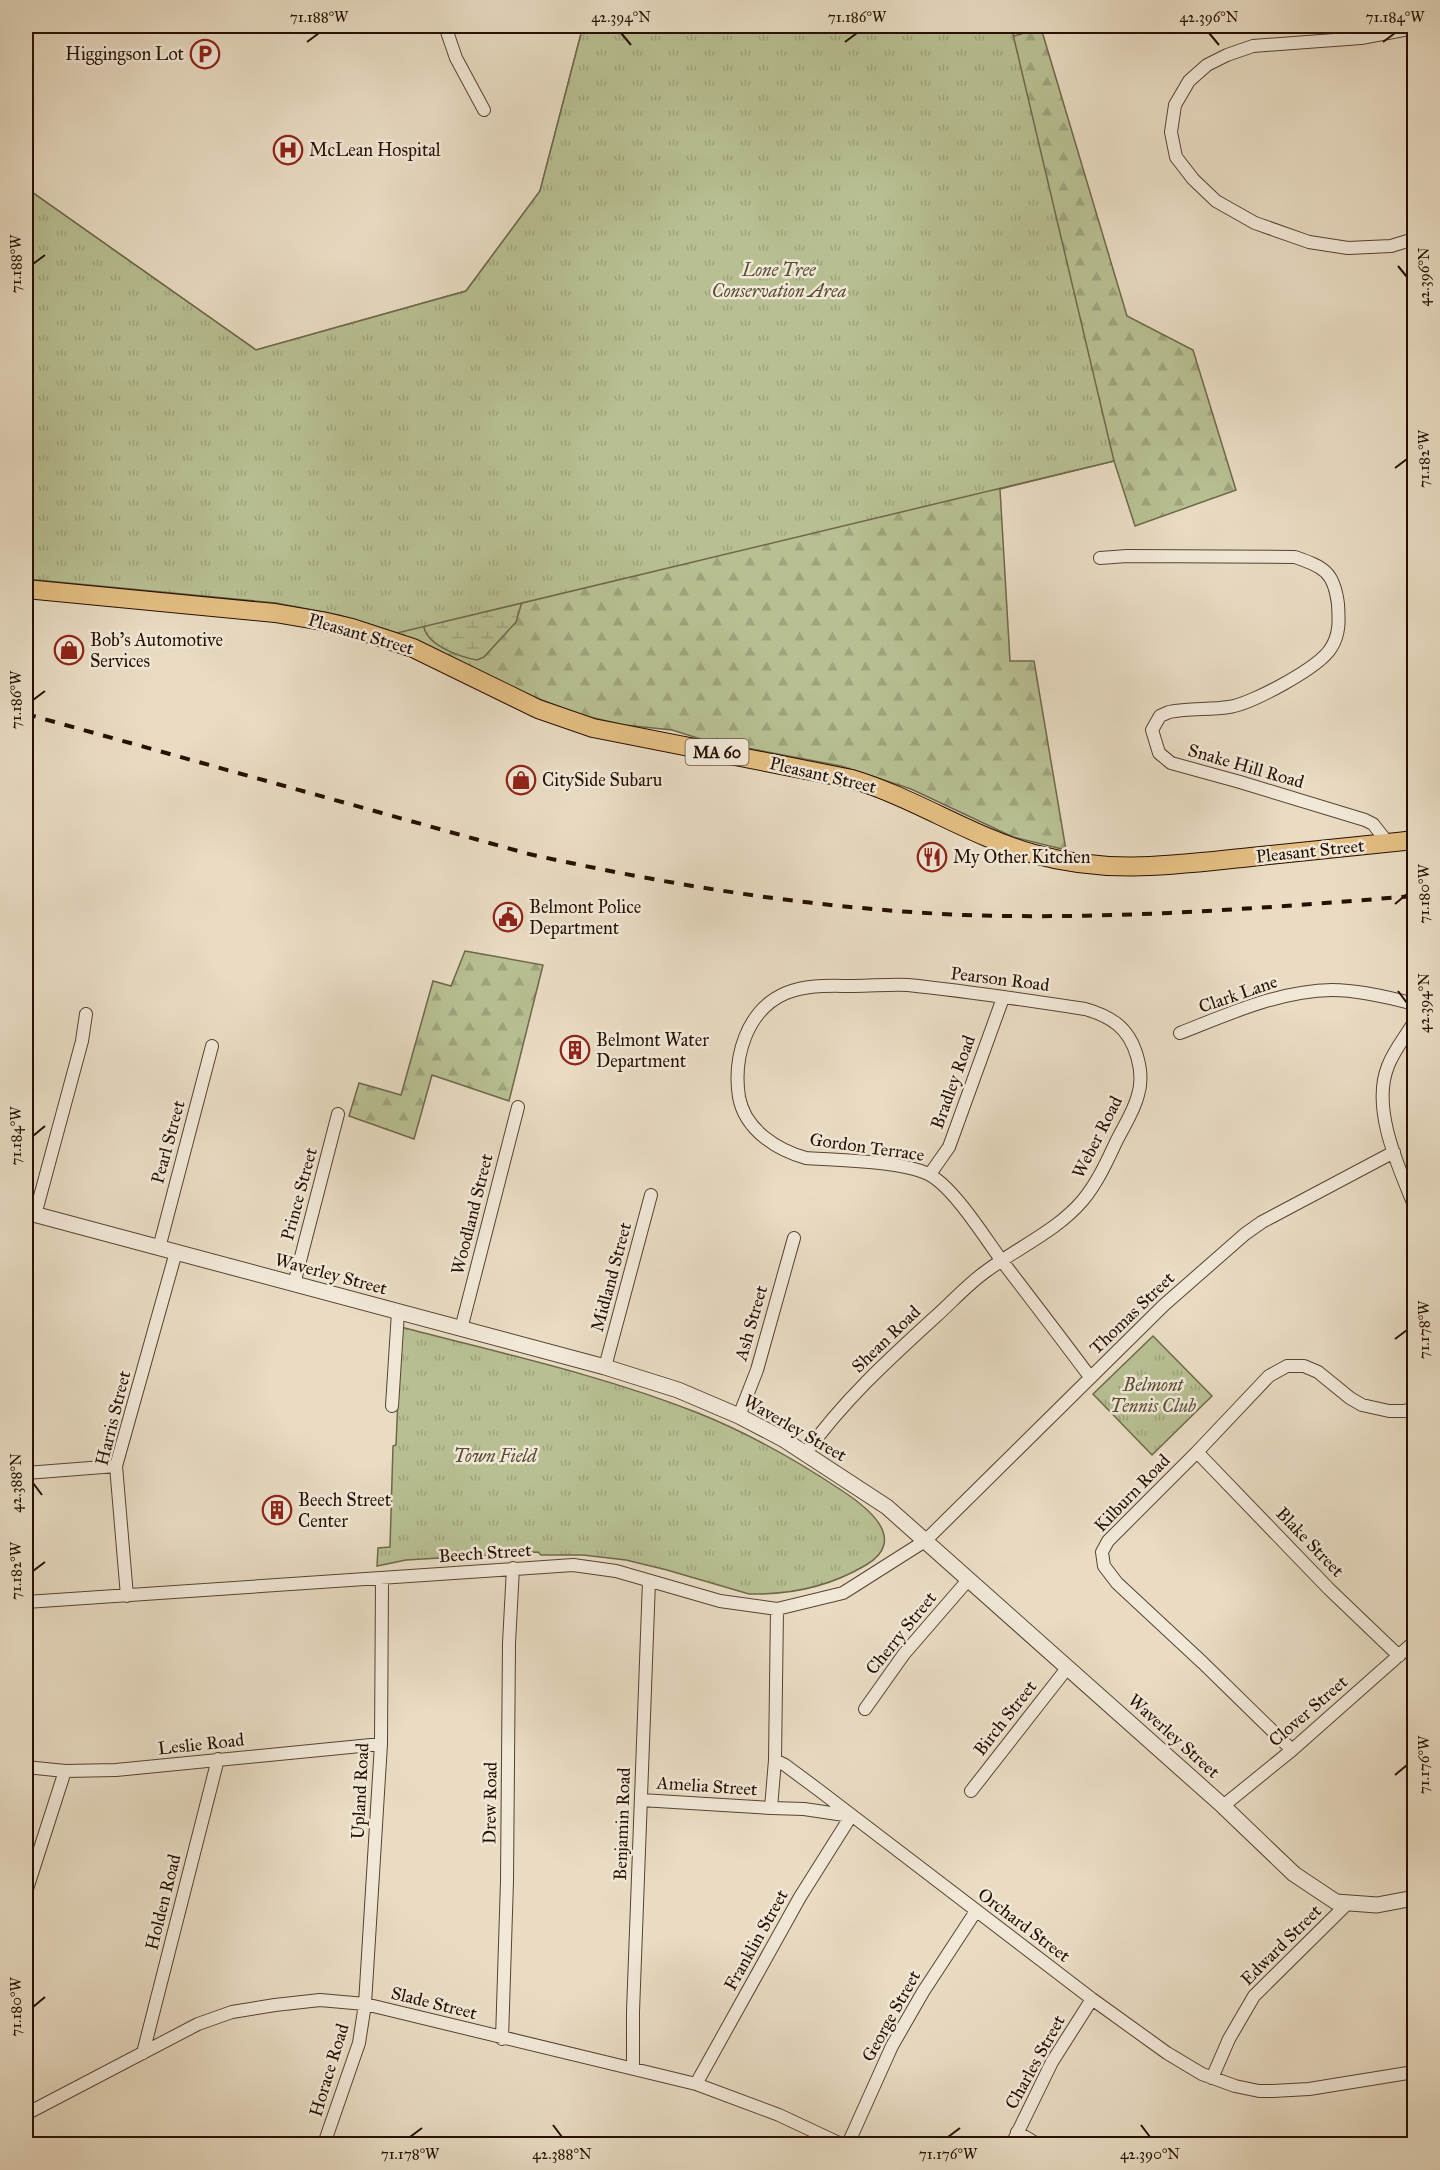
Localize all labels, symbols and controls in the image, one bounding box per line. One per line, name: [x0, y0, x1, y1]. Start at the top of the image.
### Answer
text: 71.188°W: [290, 8, 349, 26]
text: 42.394°N: [591, 8, 651, 26]
text: 71.186°W: [828, 8, 887, 26]
text: 42.396°N: [1179, 8, 1239, 26]
text: 71.184°W: [1366, 8, 1425, 26]
parking icon: Higgingson Lot: [189, 38, 221, 70]
place label: Higgingson Lot: [65, 43, 185, 66]
hospital icon: McLean Hospital: [272, 134, 304, 166]
place label: McLean Hospital: [309, 139, 441, 161]
text: 71.188°W: [7, 234, 25, 293]
text: 42.396°N: [1415, 247, 1433, 307]
park label: Lone Tree Conservation Area: [712, 259, 847, 302]
text: 71.182°W: [1415, 429, 1433, 488]
street label: Pleasant Street: [306, 608, 417, 660]
place label: Bob’s Automotive Services: [90, 629, 223, 672]
shop icon: Bob’s Automotive Services: [53, 634, 85, 666]
text: 71.186°W: [7, 670, 25, 729]
road number: MA 60: [686, 739, 748, 765]
street label: Snake Hill Road: [1185, 739, 1307, 793]
street label: Pleasant Street: [767, 752, 879, 798]
shop icon: CitySide Subaru: [505, 764, 537, 796]
place label: CitySide Subaru: [542, 769, 663, 791]
street label: Pleasant Street: [1255, 834, 1366, 868]
restaurant icon: My Other Kitchen: [916, 841, 948, 873]
place label: My Other Kitchen: [953, 846, 1091, 868]
text: 71.180°W: [1415, 864, 1433, 924]
place label: Belmont Police Department: [529, 896, 641, 939]
public building icon: Belmont Police Department: [492, 901, 524, 933]
street label: Pearson Road: [949, 962, 1051, 996]
street label: Clark Lane: [1196, 970, 1280, 1018]
text: 42.394°N: [1415, 973, 1433, 1033]
place label: Belmont Water Department: [596, 1029, 709, 1072]
street label: Bradley Road: [926, 1032, 980, 1132]
building icon: Belmont Water Department: [559, 1034, 591, 1066]
street label: Weber Road: [1067, 1092, 1127, 1182]
street label: Pearl Street: [146, 1097, 190, 1186]
text: 71.184°W: [7, 1106, 25, 1165]
street label: Gordon Terrace: [808, 1128, 926, 1166]
street label: Prince Street: [276, 1145, 322, 1243]
street label: Woodland Street: [446, 1151, 498, 1277]
street label: Midland Street: [586, 1219, 636, 1334]
street label: Waverley Street: [272, 1248, 390, 1300]
street label: Thomas Street: [1085, 1267, 1179, 1359]
street label: Ash Street: [729, 1282, 772, 1364]
text: 71.178°W: [1415, 1300, 1433, 1359]
street label: Shean Road: [847, 1301, 925, 1377]
street label: Harris Street: [91, 1368, 136, 1468]
park label: Belmont Tennis Club: [1110, 1374, 1196, 1417]
street label: Waverley Street: [740, 1390, 851, 1467]
park label: Town Field: [453, 1445, 538, 1467]
street label: Kilburn Road: [1090, 1450, 1174, 1536]
text: 42.388°N: [7, 1453, 25, 1513]
place label: Beech Street Center: [298, 1489, 392, 1532]
building icon: Beech Street Center: [261, 1494, 293, 1526]
street label: Blake Street: [1271, 1502, 1349, 1582]
street label: Beech Street: [438, 1539, 533, 1567]
text: 71.182°W: [7, 1541, 25, 1600]
street label: Cherry Street: [861, 1587, 941, 1679]
street label: Clover Street: [1264, 1670, 1352, 1751]
street label: Birch Street: [969, 1675, 1042, 1760]
street label: Waverley Street: [1124, 1689, 1225, 1783]
street label: Leslie Road: [157, 1729, 245, 1759]
text: 71.176°W: [1415, 1735, 1433, 1794]
street label: Upland Road: [346, 1742, 374, 1840]
street label: Drew Road: [478, 1762, 502, 1844]
street label: Benjamin Road: [609, 1767, 635, 1881]
street label: Amelia Street: [655, 1771, 759, 1801]
street label: Holden Road: [140, 1852, 186, 1952]
street label: Orchard Street: [973, 1883, 1075, 1967]
street label: Franklin Street: [719, 1885, 793, 1994]
street label: Edward Street: [1236, 1899, 1327, 1990]
street label: George Street: [857, 1966, 926, 2066]
text: 71.180°W: [7, 1977, 25, 2037]
street label: Slade Street: [389, 1982, 480, 2024]
street label: Charles Street: [1000, 2011, 1070, 2113]
street label: Horace Road: [304, 2021, 354, 2119]
text: 71.178°W: [381, 2145, 440, 2163]
text: 42.388°N: [532, 2145, 592, 2163]
text: 71.176°W: [919, 2145, 978, 2163]
text: 42.390°N: [1120, 2145, 1180, 2163]

